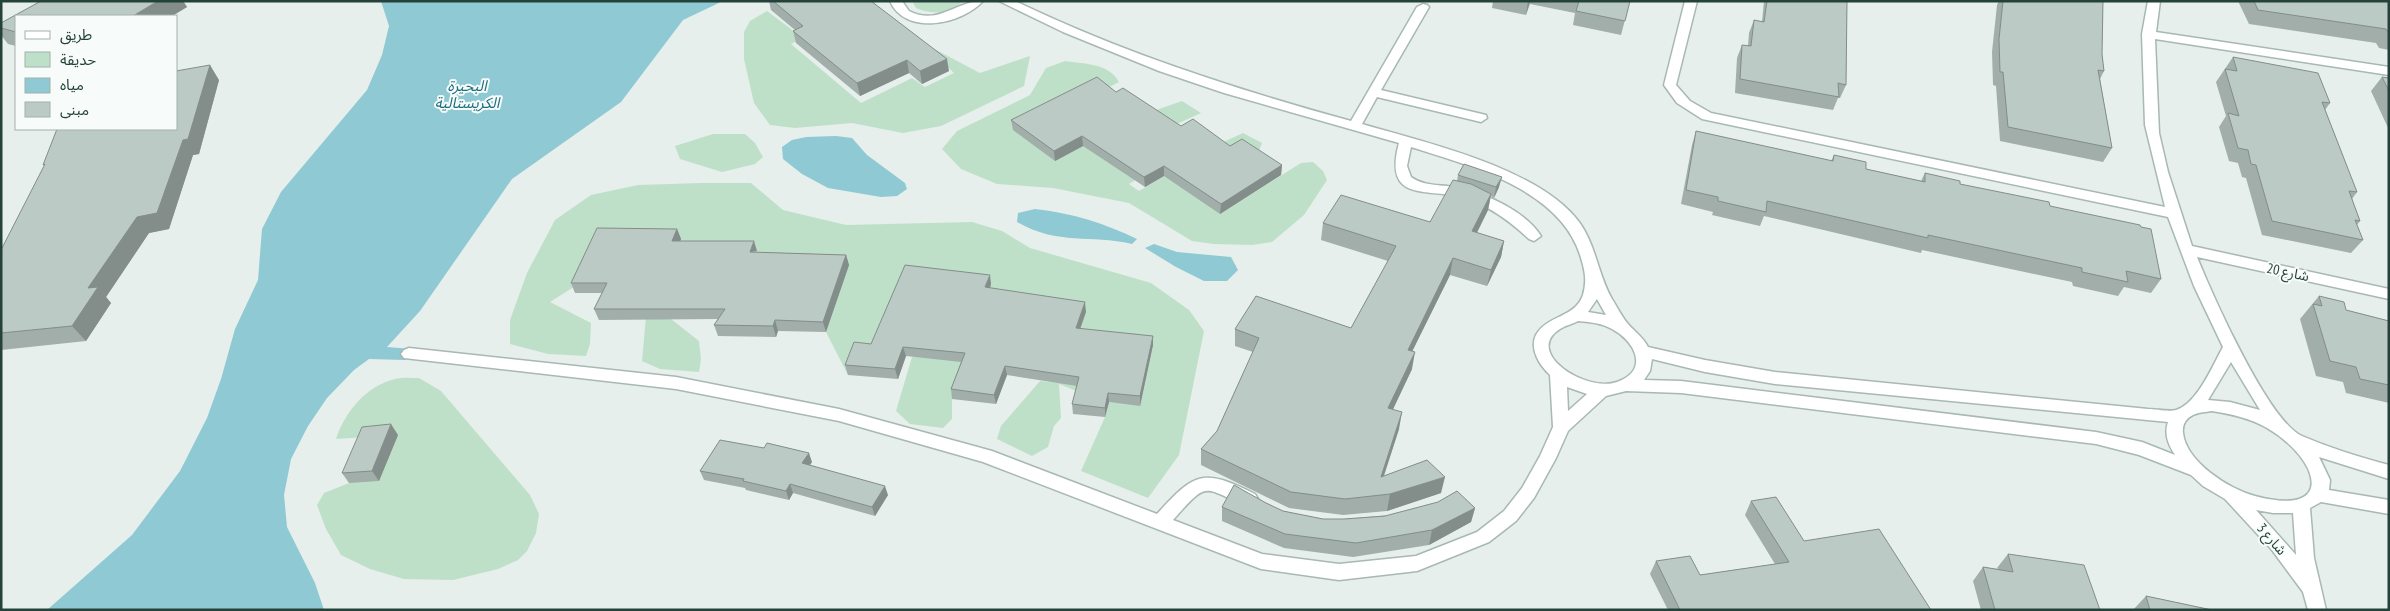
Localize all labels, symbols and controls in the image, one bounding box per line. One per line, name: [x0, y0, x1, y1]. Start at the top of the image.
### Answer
legend: [15, 15, 178, 130]
text: طريق: [60, 25, 92, 45]
text: حديقة: [60, 50, 96, 69]
text: مياه: [60, 75, 84, 94]
water label: البحيرة الكريستالية: [435, 76, 501, 112]
text: مبنى: [60, 100, 89, 119]
street label: شارع 20: [2265, 259, 2311, 287]
street label: شارع 3: [2252, 519, 2291, 560]

